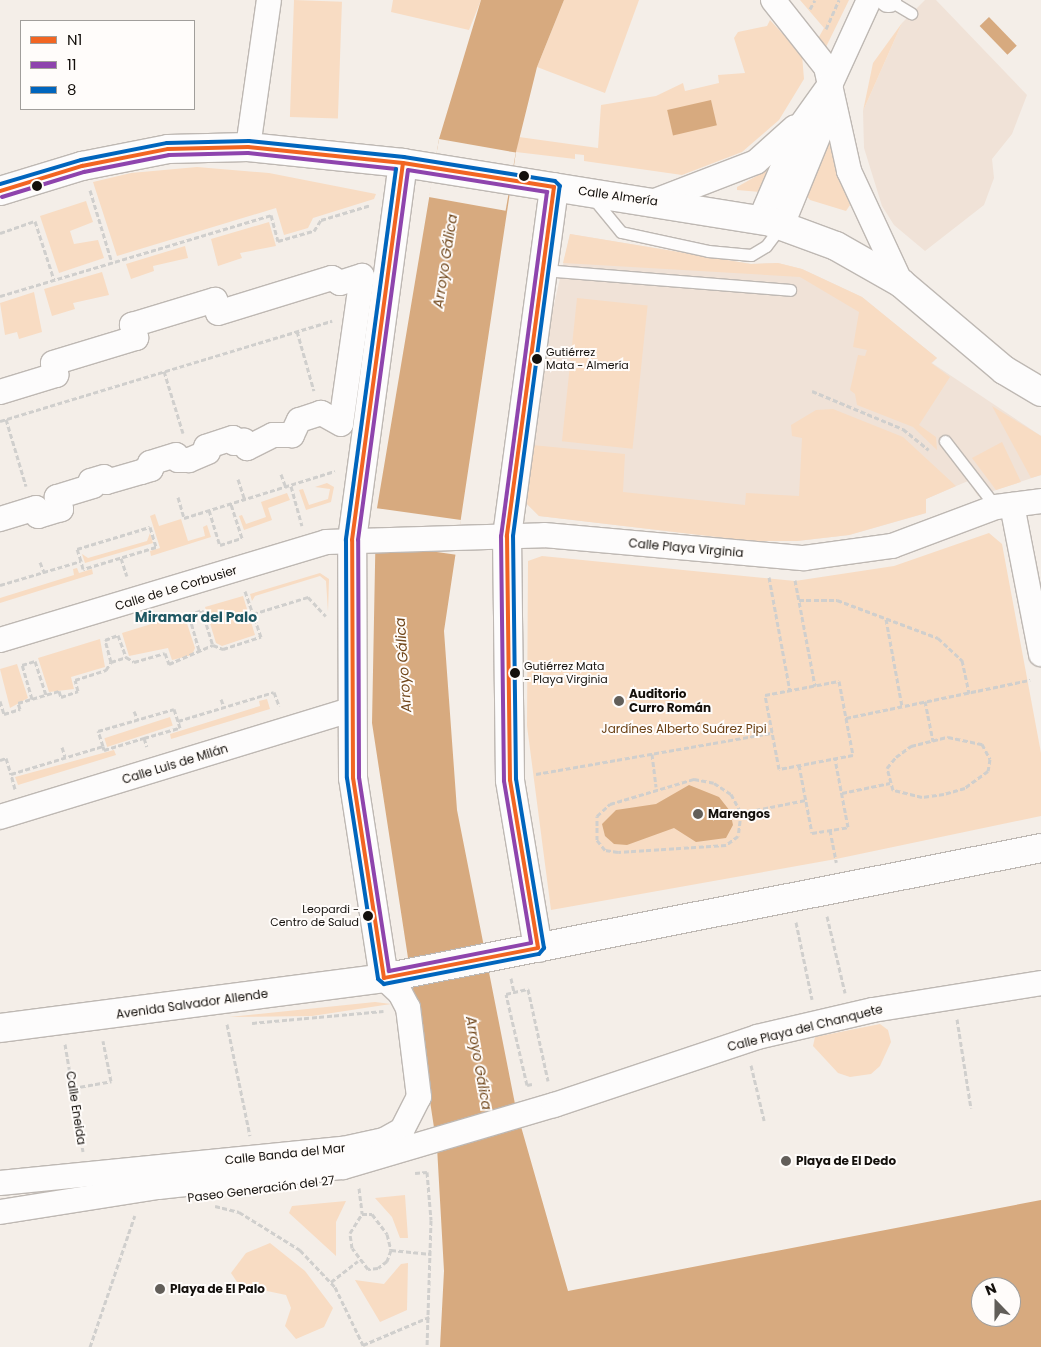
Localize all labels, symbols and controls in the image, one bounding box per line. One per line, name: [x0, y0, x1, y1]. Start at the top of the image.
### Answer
legend: [20, 20, 195, 110]
text: N1: [67, 29, 82, 50]
text: 11: [67, 54, 77, 75]
text: 8: [67, 79, 76, 100]
unlabelled marker: [519, 171, 529, 181]
unlabelled marker: [32, 181, 42, 191]
street label: Calle Almería: [577, 183, 659, 209]
water label: Arroyo Gálica: [429, 213, 461, 309]
place label: Gutiérrez Mata - Almería: [546, 346, 629, 372]
marker: Gutiérrez Mata - Almería: [532, 354, 542, 364]
street label: Calle Playa Virginia: [628, 536, 744, 560]
street label: Calle de Le Corbusier: [113, 563, 239, 613]
district label: Miramar del Palo: [135, 609, 257, 625]
water label: Arroyo Gálica: [391, 617, 415, 713]
place label: Gutiérrez Mata - Playa Virginia: [524, 660, 608, 686]
marker: Gutiérrez Mata - Playa Virginia: [510, 668, 520, 678]
place label: Auditorio Curro Román: [629, 687, 711, 715]
marker: Auditorio Curro Román: [613, 695, 625, 707]
park label: Jardínes Alberto Suárez Pipi: [601, 722, 767, 736]
street label: Calle Luis de Milán: [120, 741, 230, 787]
place label: Marengos: [708, 807, 770, 821]
marker: Marengos: [692, 808, 704, 820]
place label: Leopardi - Centro de Salud: [270, 903, 359, 929]
marker: Leopardi - Centro de Salud: [363, 911, 373, 921]
street label: Avenida Salvador Allende: [115, 986, 269, 1022]
street label: Calle Playa del Chanquete: [726, 1002, 884, 1054]
water label: Arroyo Gálica: [462, 1015, 496, 1111]
street label: Calle Eneida: [63, 1070, 89, 1146]
street label: Calle Banda del Mar: [224, 1141, 346, 1167]
place label: Playa de El Dedo: [796, 1154, 896, 1168]
marker: Playa de El Dedo: [780, 1155, 792, 1167]
street label: Paseo Generación del 27: [187, 1173, 335, 1205]
north arrow: [971, 1277, 1021, 1327]
text: N: [982, 1278, 999, 1300]
place label: Playa de El Palo: [170, 1282, 265, 1296]
marker: Playa de El Palo: [154, 1283, 166, 1295]

